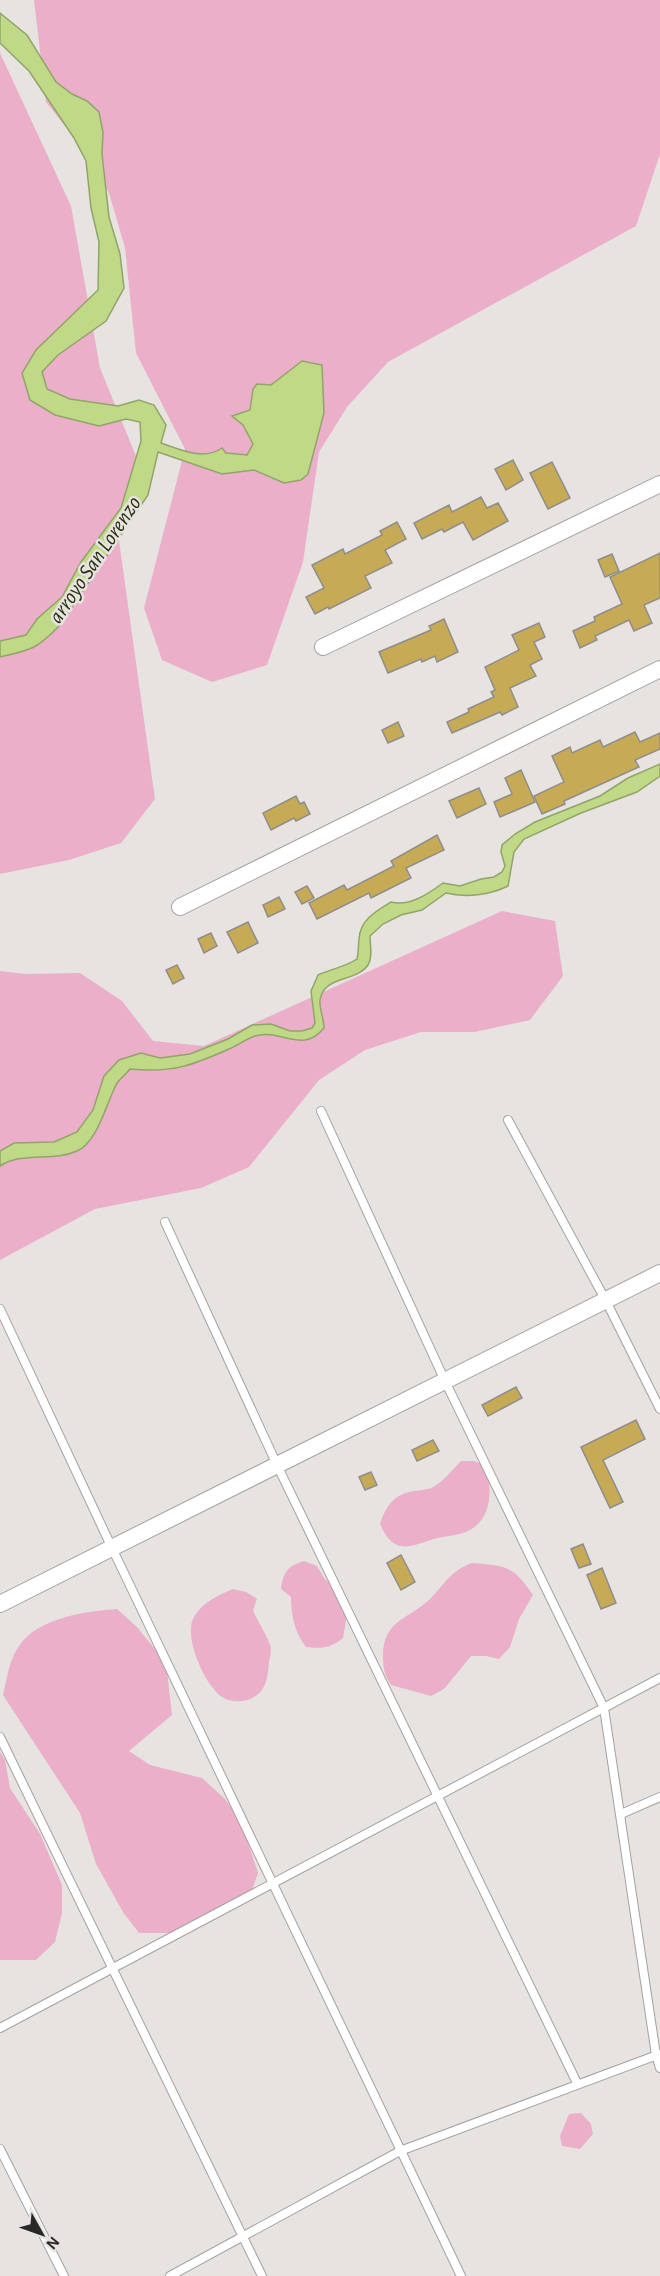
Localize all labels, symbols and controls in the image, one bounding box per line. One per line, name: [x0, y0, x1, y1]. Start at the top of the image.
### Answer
water label: arroyo San Lorenzo: [44, 492, 145, 627]
north arrow: [12, 2204, 72, 2264]
text: N: [43, 2234, 62, 2252]

